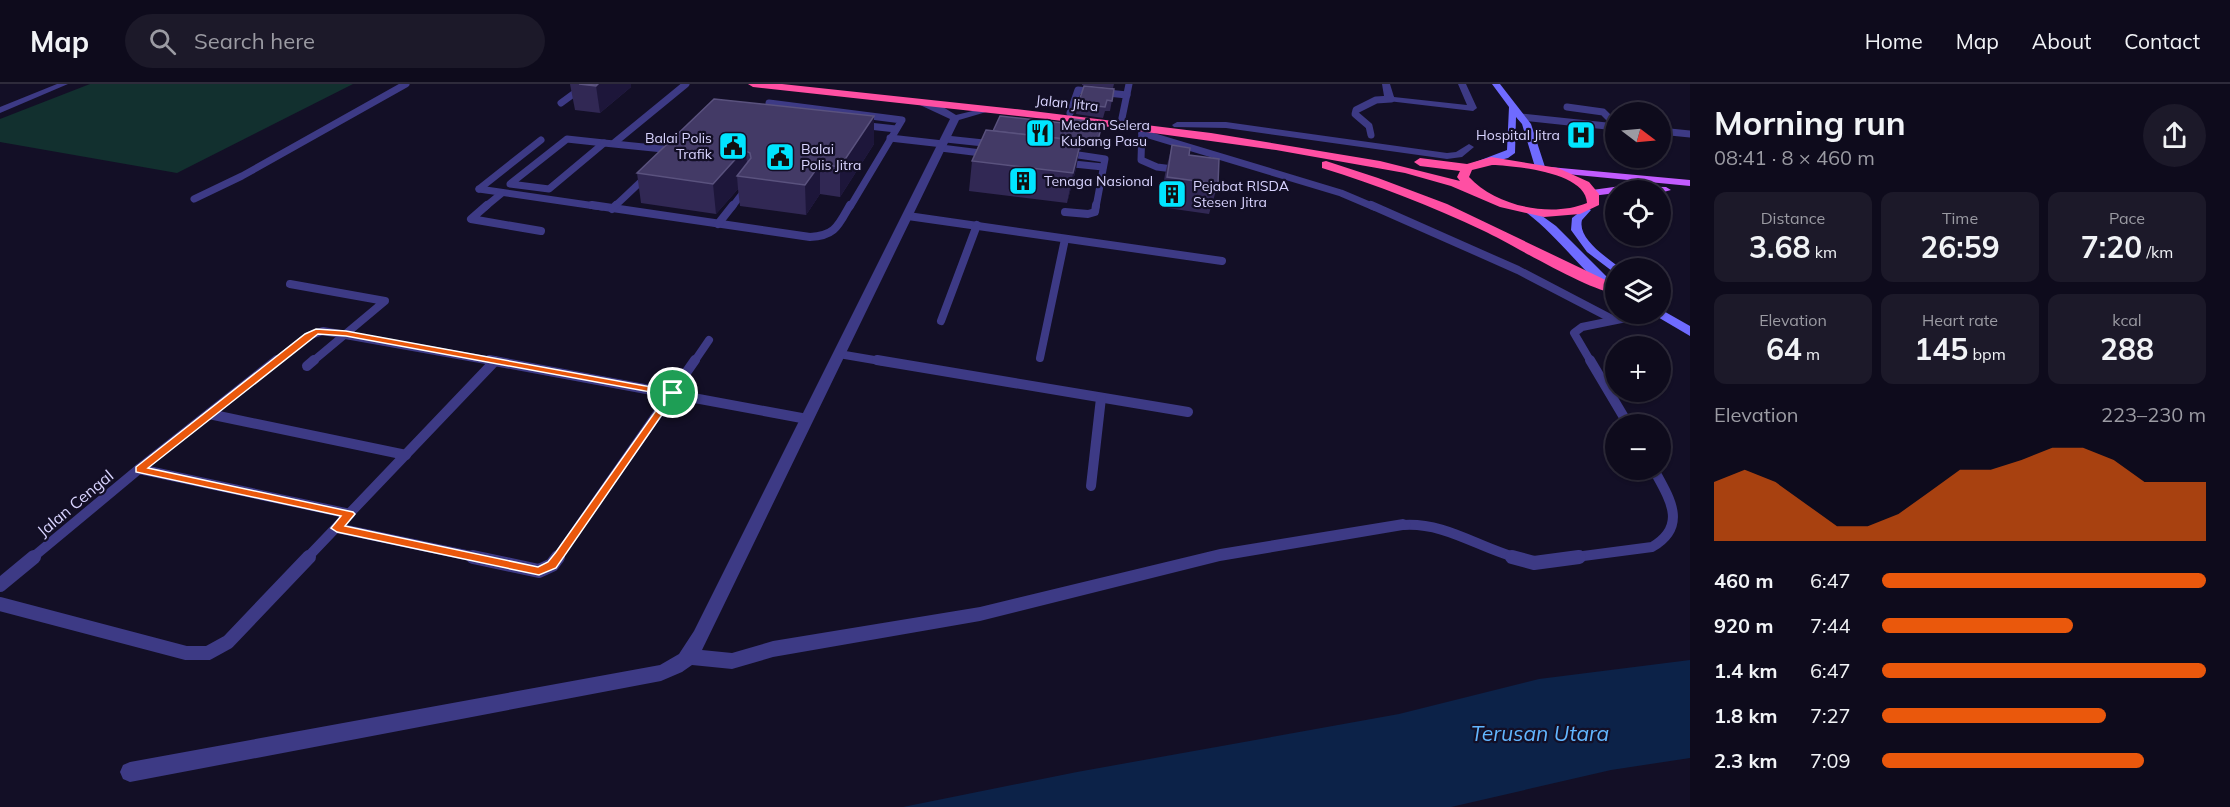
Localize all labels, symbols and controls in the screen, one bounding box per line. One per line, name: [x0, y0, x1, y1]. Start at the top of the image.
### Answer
search box: [125, 14, 545, 68]
text: Map: [30, 24, 89, 59]
icon: search: [146, 25, 179, 58]
text: Search here: [194, 27, 315, 55]
text: Home: [1865, 28, 1923, 54]
text: Map: [1956, 28, 1999, 54]
text: About: [2032, 28, 2091, 54]
text: Contact: [2124, 28, 2200, 54]
street label: Jalan Jitra: [1035, 91, 1099, 115]
north arrow: [1605, 102, 1671, 168]
map controls: [1605, 102, 1671, 480]
text: Morning run: [1714, 102, 1906, 143]
button: share: [2143, 104, 2206, 167]
place label: Medan Selera Kubang Pasu: [1061, 116, 1150, 150]
restaurant icon: Medan Selera Kubang Pasu: [1024, 117, 1056, 149]
hospital icon: Hospital Jitra: [1565, 119, 1597, 151]
place label: Hospital Jitra: [1476, 126, 1560, 144]
place label: Balai Polis Trafik: [645, 129, 713, 163]
public building icon: Balai Polis Trafik: [717, 130, 749, 162]
place label: Balai Polis Jitra: [801, 140, 861, 174]
public building icon: Balai Polis Jitra: [764, 141, 796, 173]
text: 08:41 · 8 × 460 m: [1714, 145, 1875, 170]
building icon: Tenaga Nasional: [1007, 165, 1039, 197]
place label: Tenaga Nasional: [1044, 172, 1153, 190]
place label: Pejabat RISDA Stesen Jitra: [1193, 177, 1290, 211]
building icon: Pejabat RISDA Stesen Jitra: [1156, 178, 1188, 210]
button: locate: [1605, 180, 1671, 246]
text: Distance: [1761, 208, 1825, 228]
text: Time: [1942, 208, 1978, 228]
text: Pace: [2109, 208, 2145, 228]
text: 3.68: [1749, 228, 1810, 266]
text: 26:59: [1920, 228, 2000, 266]
text: 7:20: [2081, 228, 2142, 266]
text: km: [1810, 242, 1837, 262]
text: /km: [2142, 242, 2173, 262]
button: layers: [1605, 258, 1671, 324]
text: Elevation: [1759, 310, 1827, 330]
text: Heart rate: [1922, 310, 1998, 330]
text: kcal: [2112, 310, 2142, 330]
text: 64: [1766, 330, 1802, 368]
text: 145: [1914, 330, 1968, 368]
text: 288: [2100, 330, 2154, 368]
button: +: [1605, 336, 1671, 402]
text: m: [1802, 344, 1820, 364]
text: bpm: [1968, 344, 2006, 364]
pin: [647, 367, 698, 418]
icon: arrive: [656, 376, 689, 409]
text: Elevation: [1714, 402, 1799, 427]
text: 223–230 m: [2101, 402, 2206, 427]
button: −: [1605, 414, 1671, 480]
street label: Jalan Cengal: [33, 465, 117, 541]
text: 460 m: [1714, 568, 1773, 593]
text: 6:47: [1810, 568, 1851, 593]
text: 920 m: [1714, 613, 1773, 638]
text: 7:44: [1810, 613, 1851, 638]
text: 1.4 km: [1714, 658, 1777, 683]
text: 6:47: [1810, 658, 1851, 683]
text: 1.8 km: [1714, 703, 1777, 728]
text: 7:27: [1810, 703, 1851, 728]
water label: Terusan Utara: [1471, 720, 1609, 746]
text: 2.3 km: [1714, 748, 1777, 773]
text: 7:09: [1810, 748, 1851, 773]

